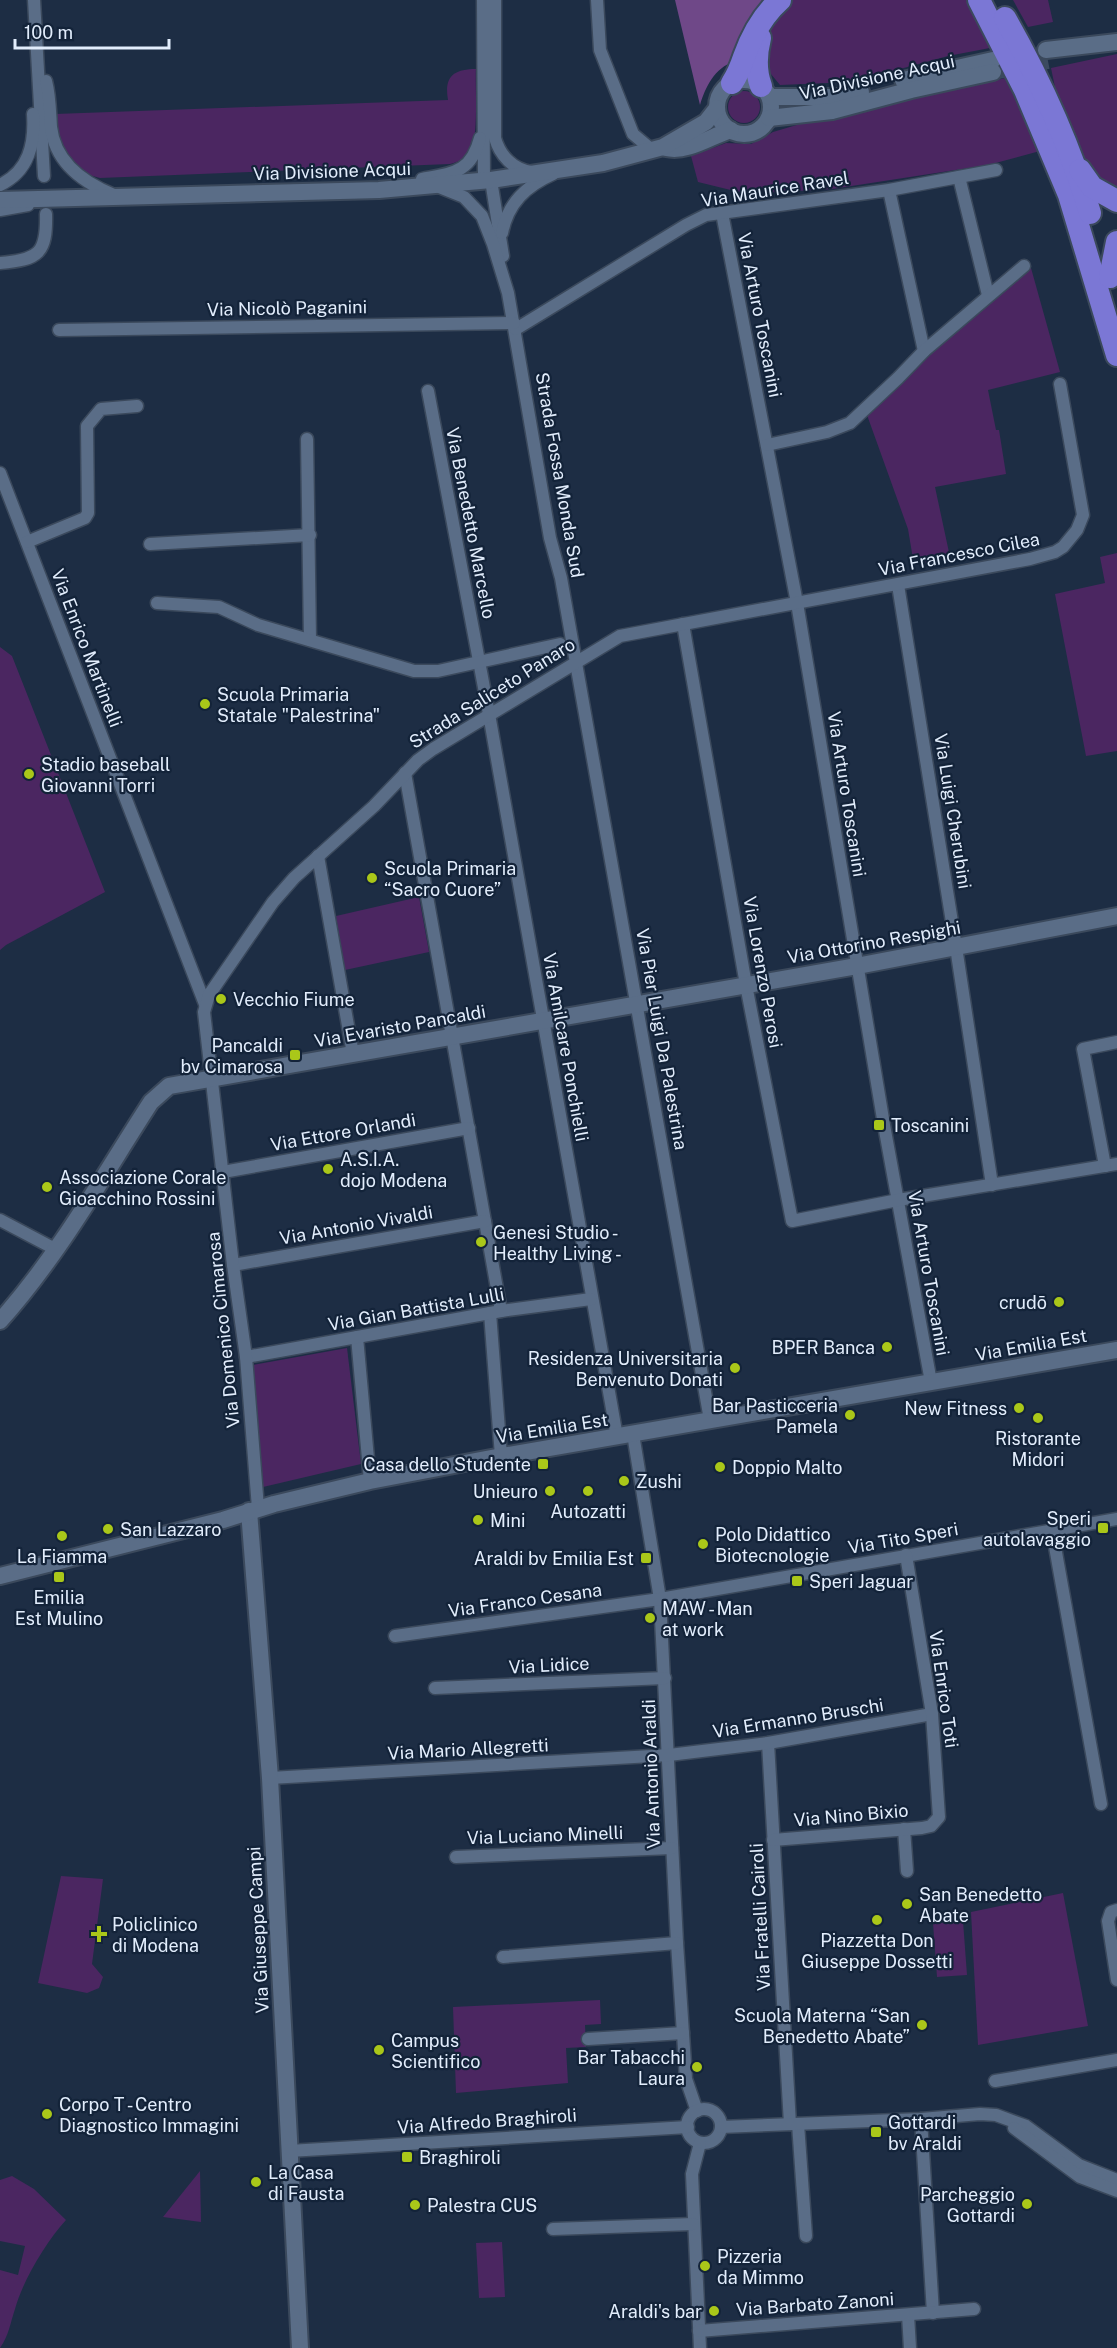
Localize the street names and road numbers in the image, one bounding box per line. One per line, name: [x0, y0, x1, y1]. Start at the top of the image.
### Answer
street label: Via Divisione Acqui: [798, 50, 956, 104]
street label: Via Divisione Acqui: [253, 158, 411, 184]
street label: Via Maurice Ravel: [700, 167, 850, 211]
street label: Via Arturo Toscanini: [734, 231, 786, 399]
street label: Via Nicolò Paganini: [207, 296, 367, 320]
street label: Strada Fossa Monda Sud: [532, 371, 588, 579]
street label: Via Benedetto Marcello: [442, 425, 500, 621]
street label: Via Francesco Cilea: [877, 528, 1041, 580]
street label: Via Enrico Martinelli: [47, 566, 127, 730]
street label: Strada Saliceto Panaro: [405, 633, 579, 753]
street label: Via Arturo Toscanini: [824, 710, 870, 878]
street label: Via Luigi Cherubini: [930, 732, 976, 890]
street label: Via Lorenzo Perosi: [739, 895, 787, 1049]
street label: Via Ottorino Respighi: [786, 916, 962, 968]
street label: Via Pier Luigi Da Palestrina: [632, 926, 692, 1152]
street label: Via Amilcare Ponchielli: [539, 951, 593, 1143]
street label: Via Evaristo Pancaldi: [313, 1001, 487, 1051]
street label: Via Ettore Orlandi: [269, 1109, 417, 1155]
street label: Via Arturo Toscanini: [904, 1189, 954, 1357]
street label: Via Antonio Vivaldi: [278, 1201, 434, 1249]
street label: Via Domenico Cimarosa: [202, 1231, 244, 1429]
street label: Via Gian Battista Lulli: [326, 1283, 506, 1335]
street label: Via Emilia Est: [974, 1325, 1088, 1365]
street label: Via Emilia Est: [495, 1409, 609, 1447]
street label: Via Tito Speri: [846, 1518, 960, 1558]
street label: Via Franco Cesana: [447, 1579, 603, 1621]
street label: Via Enrico Toti: [925, 1629, 963, 1749]
street label: Via Lidice: [508, 1652, 590, 1678]
street label: Via Ermanno Bruschi: [711, 1694, 885, 1742]
street label: Via Antonio Araldi: [638, 1699, 664, 1849]
street label: Via Mario Allegretti: [387, 1734, 549, 1764]
street label: Via Nino Bixio: [793, 1800, 909, 1830]
street label: Via Luciano Minelli: [466, 1822, 624, 1848]
street label: Via Fratelli Cairoli: [746, 1843, 774, 1991]
street label: Via Giuseppe Campi: [243, 1846, 273, 2014]
street label: Via Alfredo Braghiroli: [397, 2104, 577, 2138]
street label: Via Barbato Zanoni: [735, 2288, 895, 2320]

